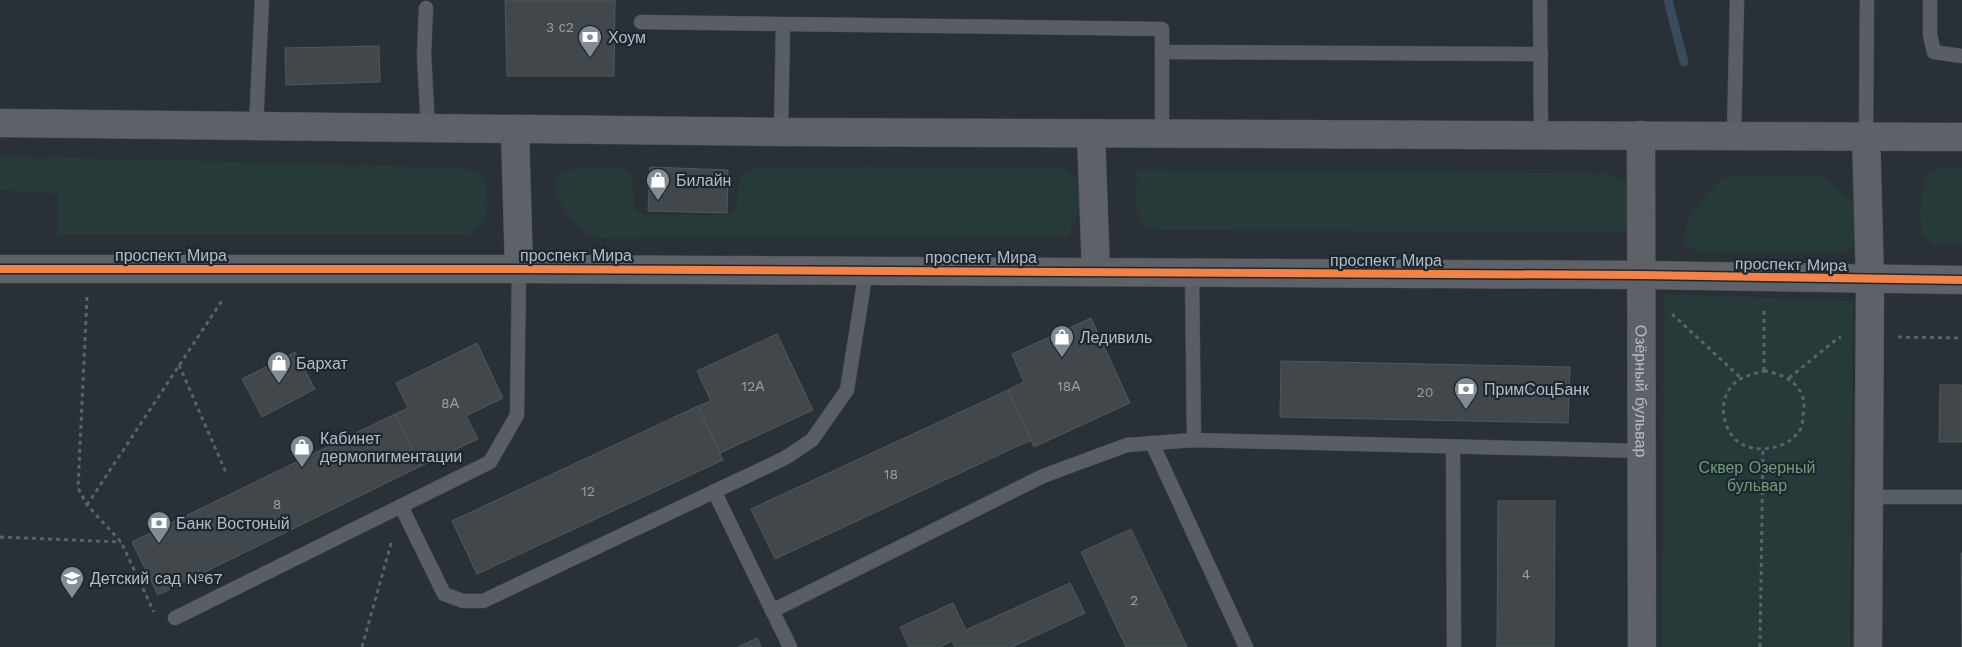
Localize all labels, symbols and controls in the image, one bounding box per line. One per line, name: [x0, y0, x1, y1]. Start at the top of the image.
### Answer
house number: 3 с2: [546, 19, 574, 35]
bank icon: Хоум: [577, 24, 603, 58]
place label: Хоум: [608, 28, 646, 47]
shop icon: Билайн: [645, 167, 671, 201]
place label: Билайн: [676, 171, 731, 190]
street label: проспект Мира: [115, 246, 227, 265]
street label: проспект Мира: [520, 246, 632, 265]
street label: проспект Мира: [925, 248, 1037, 267]
street label: проспект Мира: [1330, 251, 1442, 270]
street label: проспект Мира: [1735, 254, 1847, 275]
shop icon: Ледивиль: [1049, 324, 1075, 358]
street label: Озёрный бульвар: [1631, 325, 1651, 457]
place label: Ледивиль: [1080, 328, 1152, 347]
shop icon: Бархат: [266, 350, 292, 384]
place label: Бархат: [296, 354, 348, 373]
bank icon: ПримСоцБанк: [1453, 376, 1479, 410]
house number: 12А: [742, 378, 765, 394]
house number: 18А: [1057, 378, 1081, 394]
place label: ПримСоцБанк: [1484, 380, 1590, 399]
house number: 20: [1417, 384, 1433, 400]
house number: 8А: [441, 395, 460, 411]
place label: Кабинет дермопигментации: [320, 429, 462, 466]
shop icon: Кабинет дермопигментации: [289, 434, 315, 468]
park label: Сквер Озерный бульвар: [1699, 458, 1815, 495]
house number: 18: [884, 466, 898, 482]
house number: 12: [581, 483, 595, 499]
house number: 8: [273, 496, 281, 512]
bank icon: Банк Востоный: [146, 510, 172, 544]
place label: Банк Востоный: [176, 514, 290, 533]
school or university icon: Детский сад №67: [59, 565, 85, 599]
house number: 4: [1522, 566, 1530, 582]
place label: Детский сад №67: [90, 569, 222, 588]
house number: 2: [1130, 592, 1138, 608]

